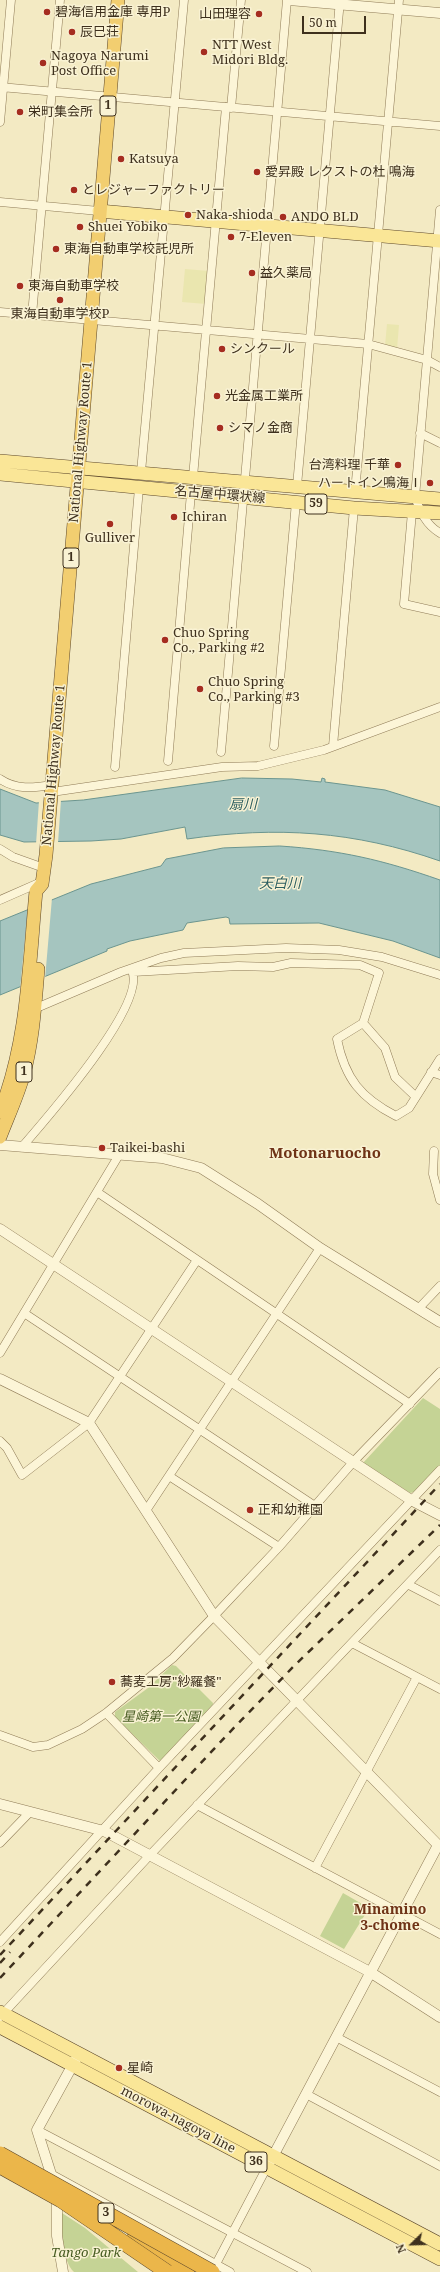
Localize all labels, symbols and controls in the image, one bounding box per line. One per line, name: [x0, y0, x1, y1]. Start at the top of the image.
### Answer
place label: 碧海信用金庫 専用P: [55, 4, 170, 20]
place label: 山田理容: [199, 6, 251, 22]
marker: 碧海信用金庫 専用P: [42, 7, 52, 17]
scale bar: [304, 8, 368, 34]
marker: 山田理容: [254, 9, 264, 19]
text: 50 m: [309, 14, 337, 31]
place label: 辰巳荘: [80, 24, 119, 40]
marker: 辰巳荘: [67, 27, 77, 37]
place label: NTT West Midori Bldg.: [212, 37, 288, 68]
marker: NTT West Midori Bldg.: [199, 47, 209, 57]
place label: Nagoya Narumi Post Office: [51, 48, 149, 79]
marker: Nagoya Narumi Post Office: [38, 58, 48, 68]
road number: 1: [100, 96, 116, 116]
place label: 栄町集会所: [28, 104, 93, 120]
marker: 栄町集会所: [15, 107, 25, 117]
place label: Katsuya: [129, 151, 179, 167]
marker: Katsuya: [116, 154, 126, 164]
place label: 愛昇殿 レクストの杜 鳴海: [265, 164, 415, 180]
marker: 愛昇殿 レクストの杜 鳴海: [252, 167, 262, 177]
place label: とレジャーファクトリー: [82, 182, 225, 198]
marker: とレジャーファクトリー: [69, 185, 79, 195]
place label: Naka-shioda: [196, 207, 273, 223]
place label: ANDO BLD: [291, 209, 359, 225]
marker: Naka-shioda: [183, 210, 193, 220]
marker: ANDO BLD: [278, 212, 288, 222]
place label: Shuei Yobiko: [88, 219, 168, 235]
marker: Shuei Yobiko: [75, 222, 85, 232]
place label: 7-Eleven: [239, 229, 292, 245]
marker: 7-Eleven: [226, 232, 236, 242]
place label: 東海自動車学校託児所: [64, 241, 194, 257]
marker: 東海自動車学校託児所: [51, 244, 61, 254]
place label: 益久薬局: [260, 265, 312, 281]
marker: 益久薬局: [247, 268, 257, 278]
place label: 東海自動車学校: [28, 278, 119, 294]
marker: 東海自動車学校: [15, 281, 25, 291]
marker: 東海自動車学校P: [55, 295, 65, 305]
place label: 東海自動車学校P: [11, 306, 109, 322]
place label: シンクール: [230, 341, 295, 357]
marker: シンクール: [217, 344, 227, 354]
street label: National Highway Route 1: [66, 361, 96, 523]
place label: 光金属工業所: [225, 388, 303, 404]
marker: 光金属工業所: [212, 391, 222, 401]
place label: シマノ金商: [228, 420, 293, 436]
marker: シマノ金商: [215, 423, 225, 433]
place label: 台湾料理 千華: [309, 457, 390, 473]
marker: 台湾料理 千華: [393, 460, 403, 470]
place label: ハートイン鳴海Ⅰ: [318, 475, 422, 491]
marker: ハートイン鳴海Ⅰ: [425, 478, 435, 488]
street label: 名古屋中環状線: [174, 483, 266, 507]
road number: 59: [305, 494, 327, 514]
place label: Ichiran: [182, 509, 227, 525]
marker: Ichiran: [169, 512, 179, 522]
marker: Gulliver: [105, 519, 115, 529]
place label: Gulliver: [85, 530, 135, 546]
road number: 1: [63, 548, 79, 568]
place label: Chuo Spring Co., Parking #2: [173, 625, 265, 656]
marker: Chuo Spring Co., Parking #2: [160, 635, 170, 645]
place label: Chuo Spring Co., Parking #3: [208, 674, 300, 705]
street label: National Highway Route 1: [39, 684, 69, 846]
marker: Chuo Spring Co., Parking #3: [195, 684, 205, 694]
water label: 扇川: [229, 797, 257, 813]
water label: 天白川: [259, 876, 301, 892]
road number: 1: [16, 1062, 32, 1082]
place label: Taikei-bashi: [110, 1140, 185, 1156]
marker: Taikei-bashi: [97, 1143, 107, 1153]
district label: Motonaruocho: [269, 1145, 381, 1163]
place label: 正和幼稚園: [258, 1502, 323, 1518]
marker: 正和幼稚園: [245, 1505, 255, 1515]
place label: 蕎麦工房"紗羅餐": [120, 1674, 222, 1690]
marker: 蕎麦工房"紗羅餐": [107, 1677, 117, 1687]
park label: 星崎第一公園: [122, 1709, 200, 1725]
district label: Minamino 3-chome: [354, 1902, 426, 1934]
place label: 星崎: [127, 2060, 153, 2076]
marker: 星崎: [114, 2063, 124, 2073]
street label: morowa-nagoya line: [118, 2083, 238, 2157]
road number: 36: [245, 2152, 267, 2172]
road number: 3: [98, 2203, 114, 2223]
north arrow: [392, 2224, 432, 2264]
text: N: [392, 2242, 409, 2256]
park label: Tango Park: [51, 2245, 121, 2261]

